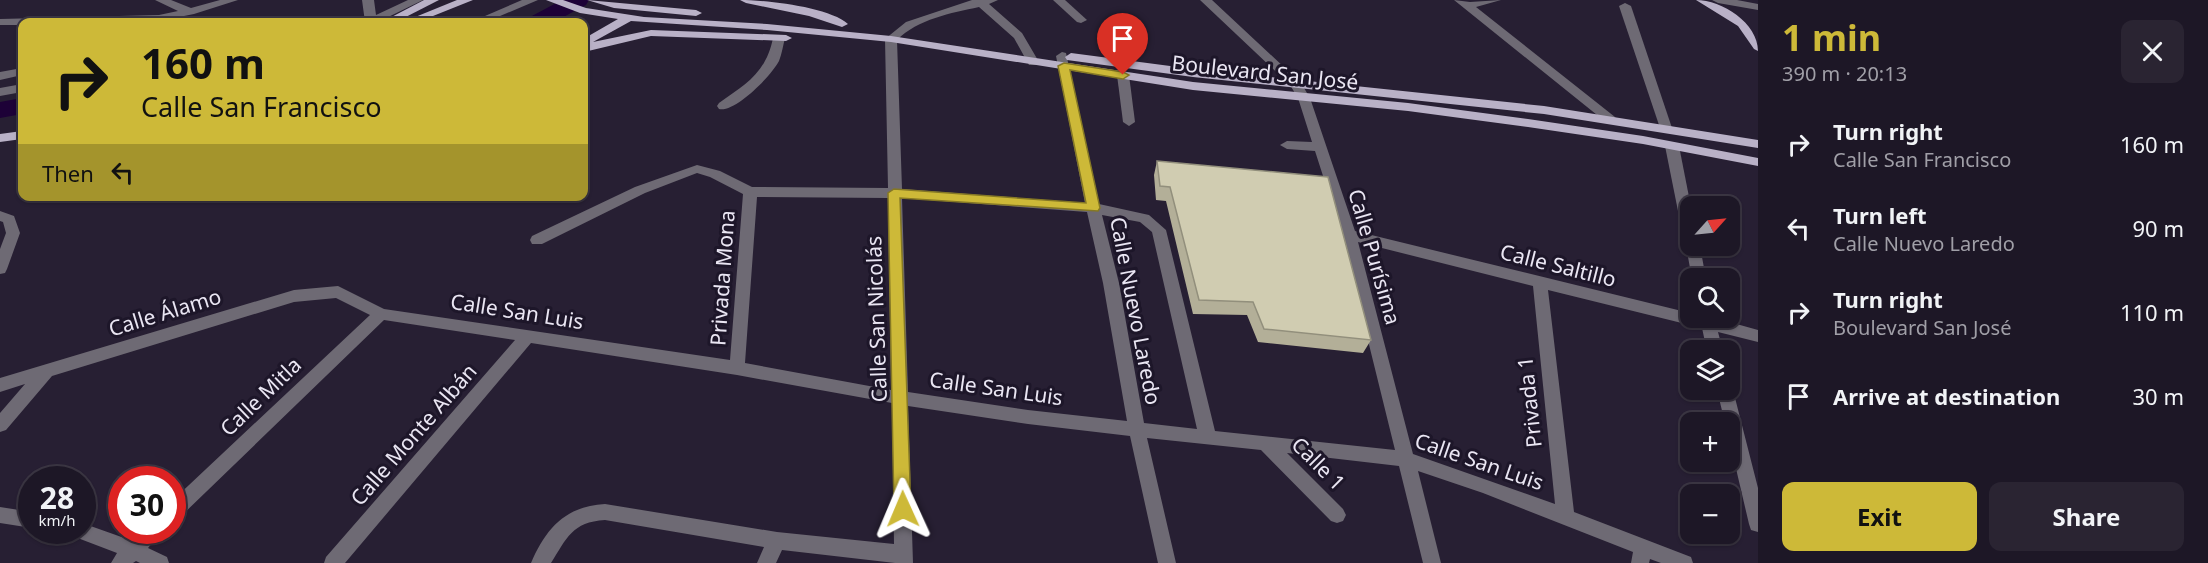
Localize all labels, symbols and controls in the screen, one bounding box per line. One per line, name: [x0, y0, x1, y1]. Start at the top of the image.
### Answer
pin: [1097, 13, 1148, 75]
text: 1 min: [1782, 13, 1881, 62]
button: close: [2121, 20, 2184, 83]
icon: arrive: [1106, 22, 1139, 55]
text: 160 m: [141, 34, 265, 91]
icon: right: [42, 42, 120, 120]
street label: Boulevard San José: [1170, 48, 1360, 96]
text: 390 m · 20:13: [1782, 60, 1907, 87]
text: Calle San Francisco: [141, 88, 382, 125]
text: Turn right: [1833, 116, 1943, 146]
icon: right: [1782, 128, 1815, 161]
text: 160 m: [2120, 129, 2184, 159]
text: Calle San Francisco: [1833, 146, 2011, 173]
icon: left: [106, 156, 139, 189]
text: Then: [42, 158, 94, 188]
street label: Calle Purísima: [1342, 186, 1408, 328]
north arrow: [1680, 196, 1740, 256]
map controls: [1680, 196, 1740, 544]
text: Turn left: [1833, 200, 1927, 230]
street label: Privada Mona: [703, 209, 741, 347]
icon: left: [1782, 212, 1815, 245]
text: 90 m: [2133, 213, 2184, 243]
street label: Calle Nuevo Laredo: [1104, 214, 1168, 407]
text: Calle Nuevo Laredo: [1833, 230, 2015, 257]
street label: Calle San Nicolás: [859, 235, 893, 403]
street label: Calle Saltillo: [1497, 237, 1619, 293]
button: search: [1680, 268, 1740, 328]
street label: Calle Álamo: [105, 282, 224, 342]
text: Turn right: [1833, 284, 1943, 314]
street label: Calle San Luis: [449, 287, 586, 335]
icon: right: [1782, 296, 1815, 329]
text: 110 m: [2120, 297, 2184, 327]
text: Boulevard San José: [1833, 314, 2011, 341]
button: layers: [1680, 340, 1740, 400]
street label: Calle Mitla: [214, 351, 307, 442]
street label: Privada 1: [1510, 355, 1548, 449]
street label: Calle Monte Albán: [344, 357, 483, 511]
street label: Calle San Luis: [928, 365, 1065, 411]
icon: arrive: [1782, 380, 1815, 413]
text: Arrive at destination: [1833, 381, 2060, 411]
text: 30 m: [2133, 381, 2184, 411]
button: +: [1680, 412, 1740, 472]
street label: Calle San Luis: [1411, 426, 1547, 496]
street label: Calle 1: [1286, 430, 1352, 496]
speed limit sign: 30: [108, 466, 186, 544]
text: 28: [40, 477, 74, 518]
position arrow: [871, 477, 935, 541]
button: Exit: [1782, 482, 1977, 551]
button: Share: [1989, 482, 2184, 551]
button: −: [1680, 484, 1740, 544]
text: km/h: [39, 510, 75, 530]

